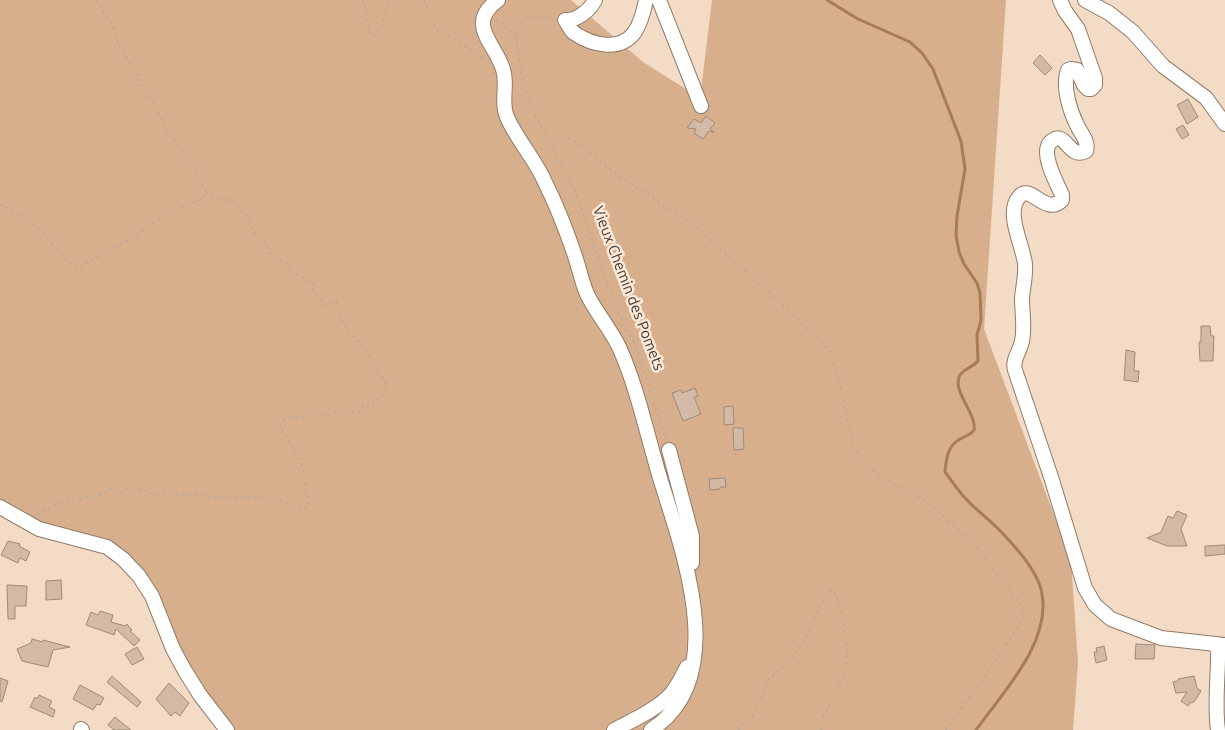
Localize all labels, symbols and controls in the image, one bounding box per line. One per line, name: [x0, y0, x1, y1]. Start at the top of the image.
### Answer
street label: Vieux Chemin des Pomets: [590, 204, 668, 372]

